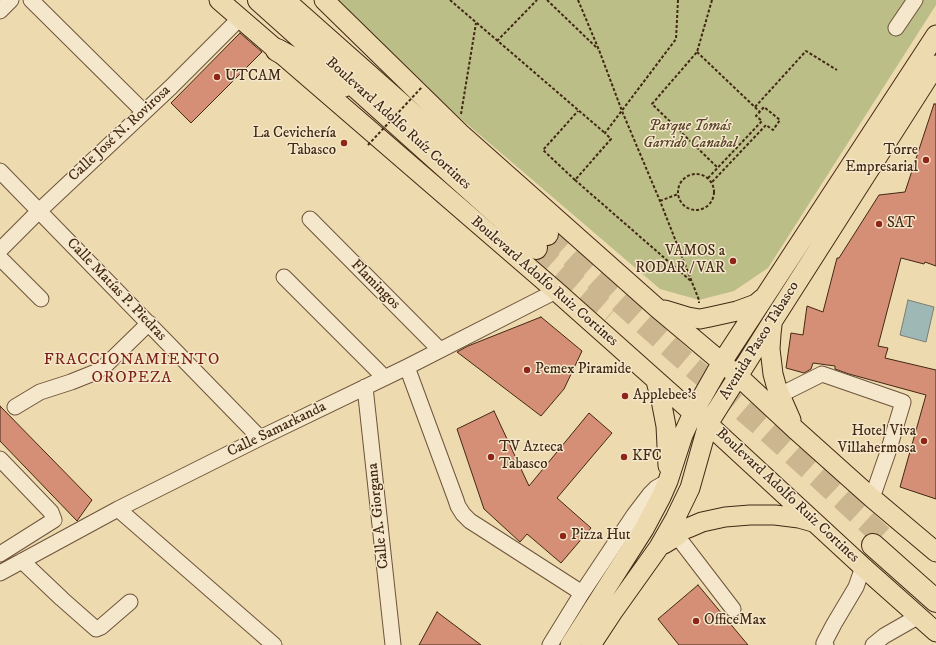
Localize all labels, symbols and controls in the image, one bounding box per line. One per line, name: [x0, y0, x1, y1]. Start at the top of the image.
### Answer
street label: Boulevard Adolfo Ruíz Cortines: [322, 54, 474, 194]
place label: UTCAM: [225, 68, 281, 86]
marker: UTCAM: [212, 72, 222, 82]
street label: Calle José N. Rovirosa: [65, 82, 175, 186]
park label: Parque Tomás Garrido Canabal: [643, 118, 737, 153]
place label: La Cevichería Tabasco: [253, 125, 336, 160]
marker: La Cevichería Tabasco: [339, 138, 349, 148]
place label: Torre Empresarial: [845, 142, 918, 177]
marker: Torre Empresarial: [921, 155, 931, 165]
street label: Boulevard Adolfo Ruiz Cortines: [467, 213, 621, 351]
place label: SAT: [887, 215, 915, 233]
marker: SAT: [874, 219, 884, 229]
street label: Calle Matías P. Piedras: [62, 235, 170, 345]
place label: VAMOS a RODAR / VAR: [635, 243, 725, 278]
street label: Flamingos: [346, 256, 404, 314]
marker: VAMOS a RODAR / VAR: [728, 256, 738, 266]
street label: Avenida Paseo Tabasco: [716, 278, 804, 404]
district label: FRACCIONAMIENTO OROPEZA: [44, 351, 220, 389]
place label: Pemex Piramide: [535, 361, 631, 379]
marker: Pemex Piramide: [522, 365, 532, 375]
place label: Applebee's: [633, 387, 696, 405]
marker: Applebee's: [620, 391, 630, 401]
street label: Calle Samarkanda: [225, 398, 329, 462]
place label: Hotel Viva Villahermosa: [838, 423, 916, 458]
street label: Boulevard Adolfo Ruiz Cortines: [712, 425, 862, 567]
marker: Hotel Viva Villahermosa: [919, 436, 929, 446]
place label: TV Azteca Tabasco: [499, 439, 563, 474]
place label: KFC: [632, 448, 662, 466]
marker: TV Azteca Tabasco: [486, 452, 496, 462]
marker: KFC: [619, 452, 629, 462]
street label: Calle A. Giorgana: [364, 462, 394, 570]
place label: Pizza Hut: [571, 527, 631, 545]
marker: Pizza Hut: [558, 531, 568, 541]
place label: OfficeMax: [704, 612, 766, 630]
marker: OfficeMax: [691, 616, 701, 626]

